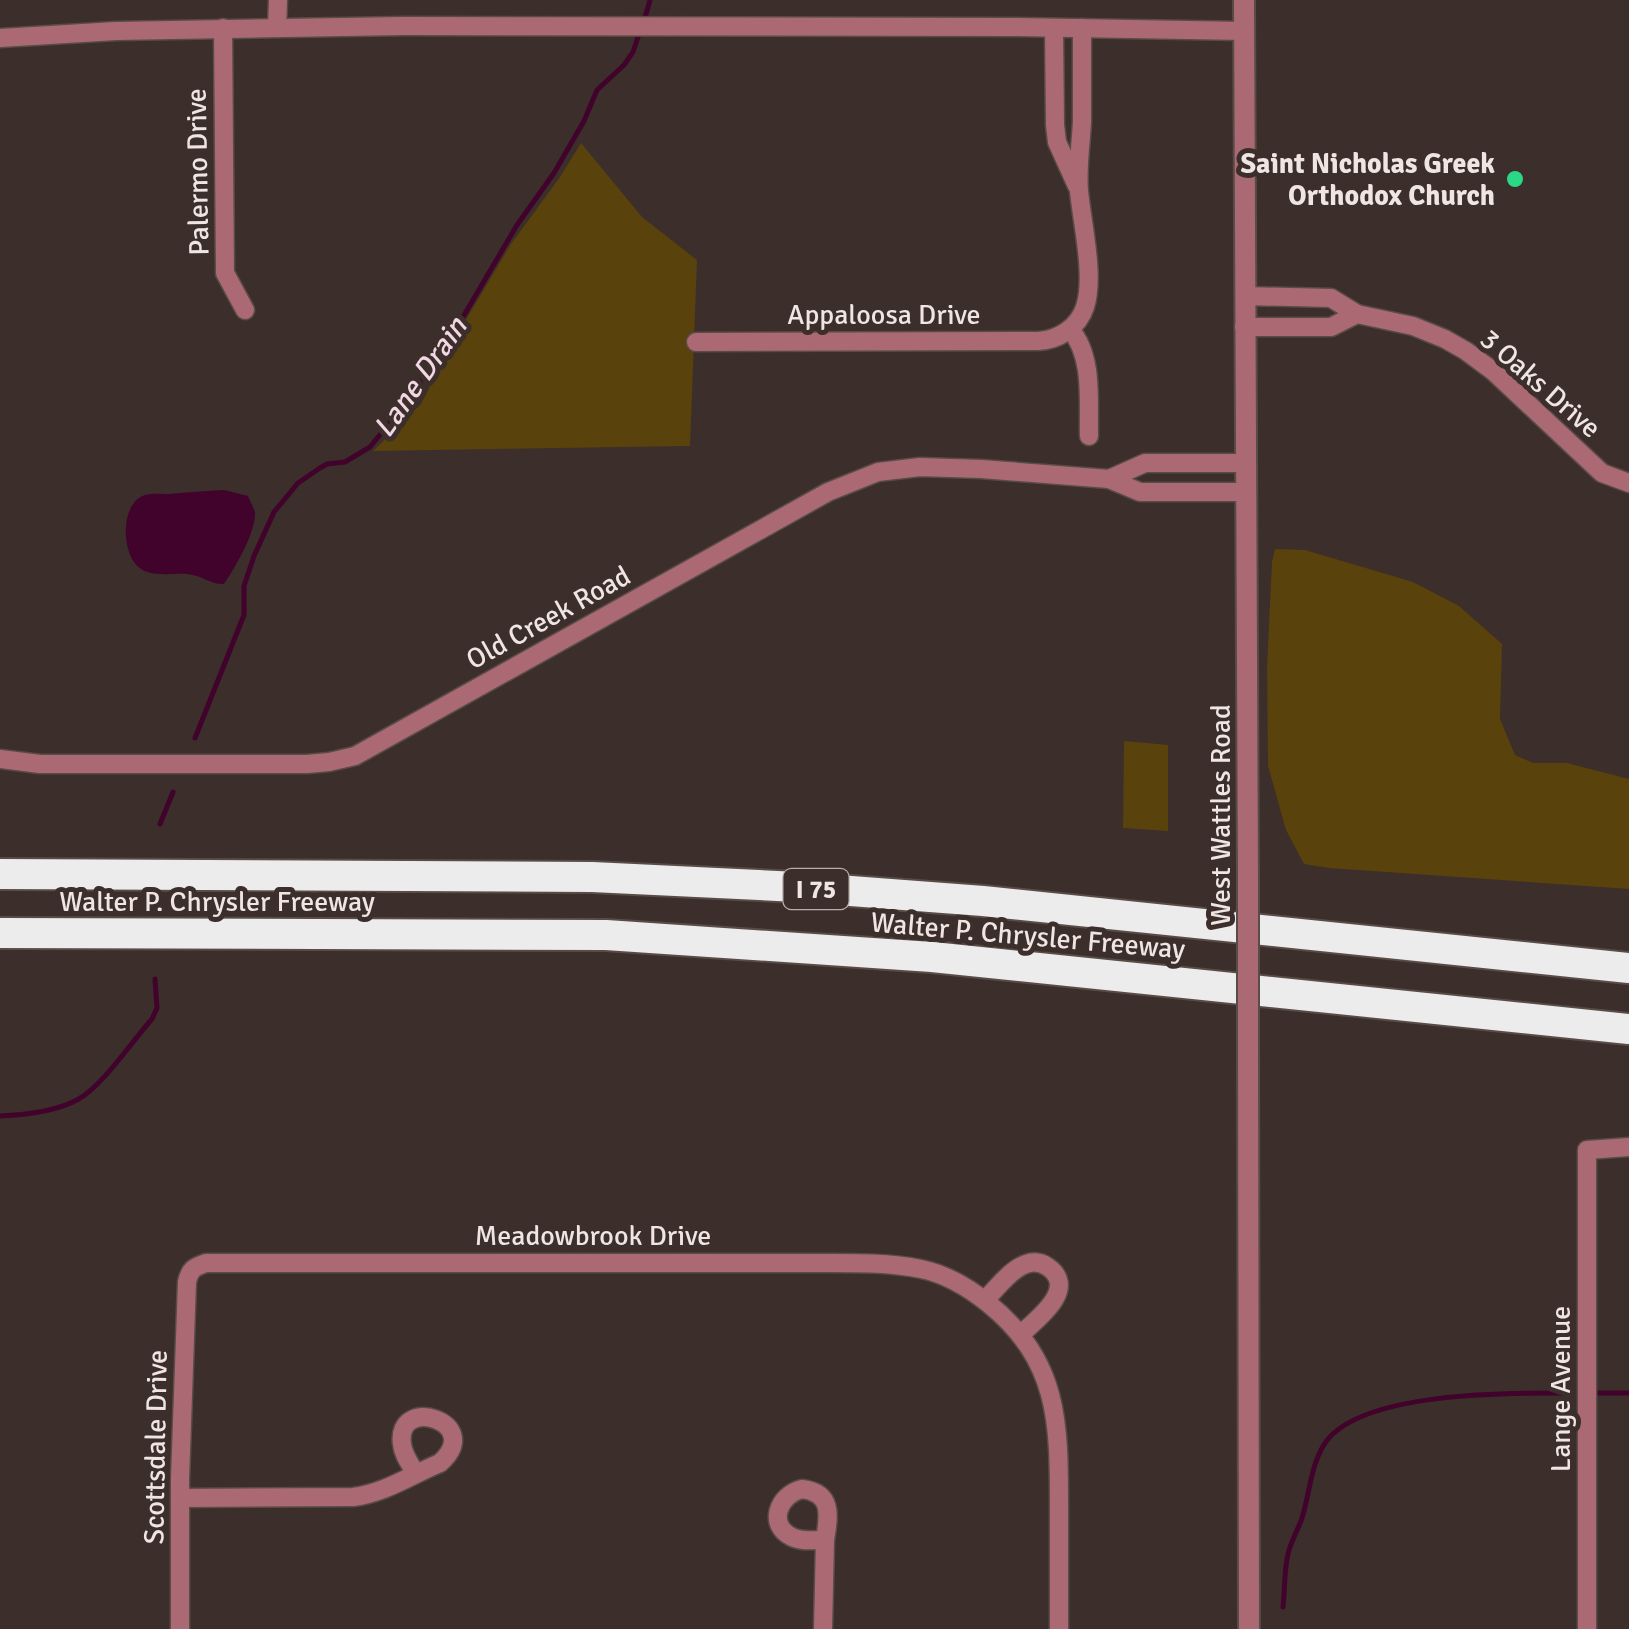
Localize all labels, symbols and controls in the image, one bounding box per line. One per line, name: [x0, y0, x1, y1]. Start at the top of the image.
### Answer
street label: Palermo Drive: [180, 88, 216, 256]
place label: Saint Nicholas Greek Orthodox Church: [1240, 147, 1495, 213]
marker: Saint Nicholas Greek Orthodox Church: [1504, 168, 1526, 190]
street label: Appaloosa Drive: [787, 298, 981, 332]
water label: Lane Drain: [366, 309, 476, 445]
street label: 3 Oaks Drive: [1473, 322, 1608, 445]
street label: Old Creek Road: [460, 559, 636, 677]
street label: West Wattles Road: [1204, 704, 1238, 926]
road number: I 75: [784, 869, 848, 909]
street label: Walter P. Chrysler Freeway: [59, 885, 375, 919]
street label: Walter P. Chrysler Freeway: [869, 905, 1187, 967]
street label: Meadowbrook Drive: [475, 1219, 711, 1253]
street label: Lange Avenue: [1544, 1306, 1578, 1472]
street label: Scottsdale Drive: [137, 1349, 175, 1545]

